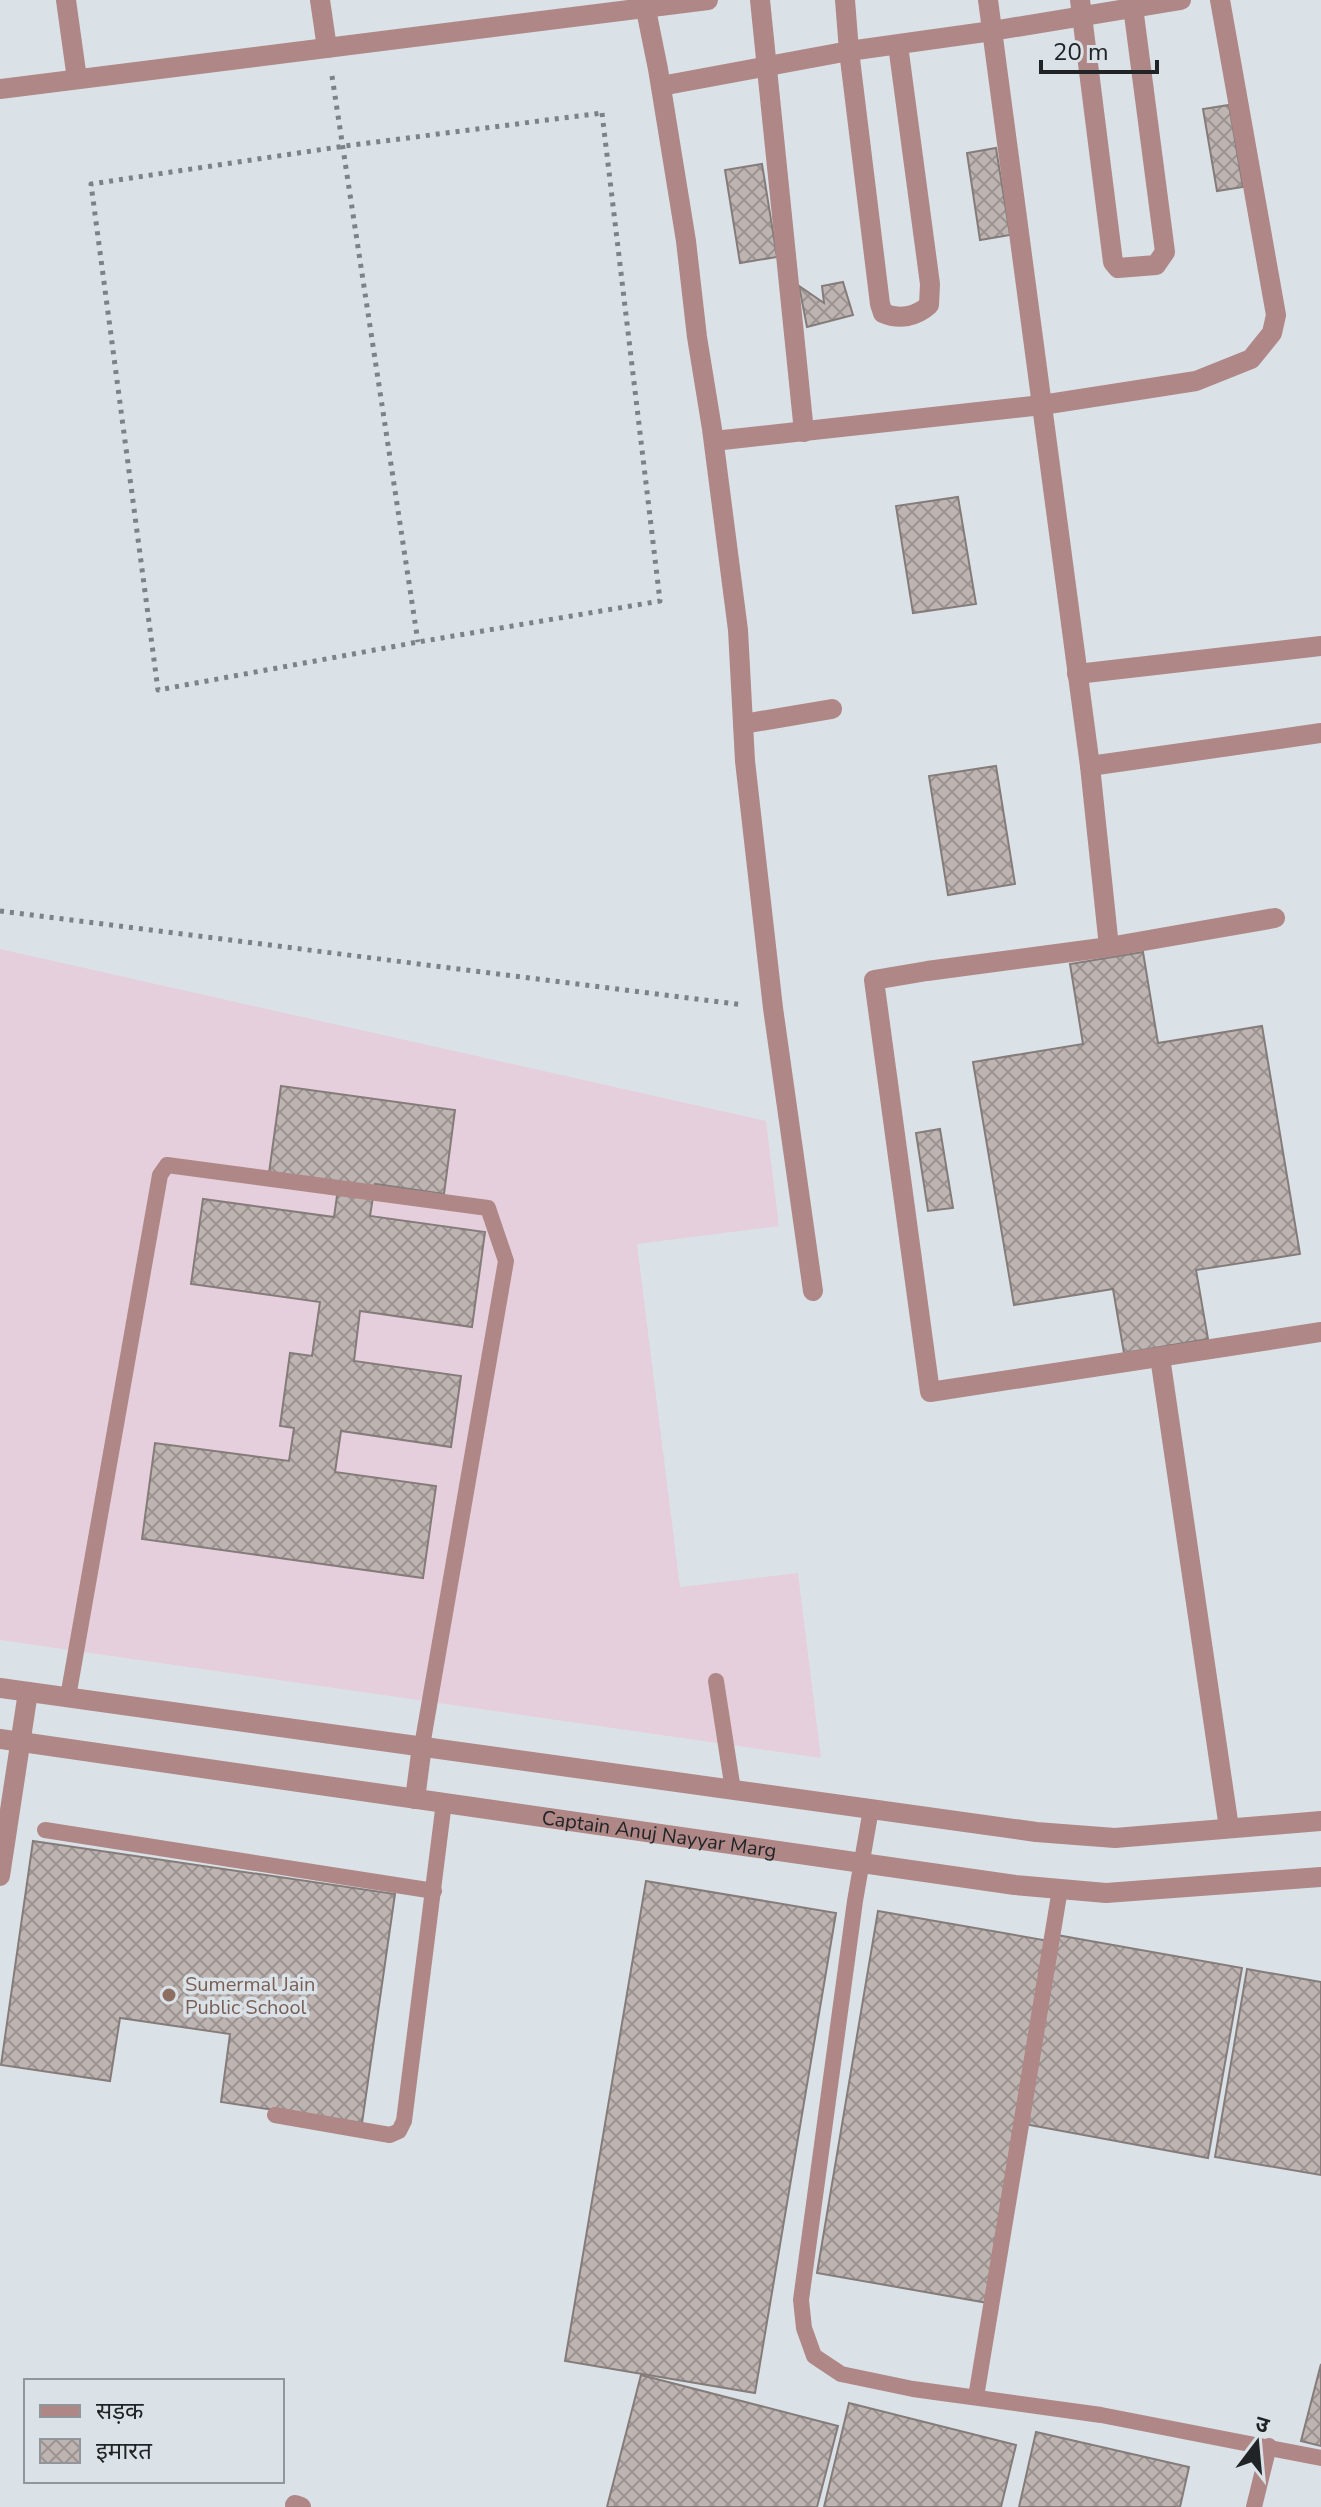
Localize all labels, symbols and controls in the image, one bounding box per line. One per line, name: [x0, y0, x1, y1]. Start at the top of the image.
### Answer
scale bar: [1041, 24, 1157, 74]
text: 20 m: [1053, 36, 1109, 68]
street label: Captain Anuj Nayyar Marg: [540, 1804, 778, 1864]
place label: Sumermal Jain Public School: [185, 1971, 315, 2021]
marker: Sumermal Jain Public School: [160, 1986, 178, 2004]
legend: [24, 2379, 284, 2483]
text: सड़क: [96, 2395, 144, 2427]
north arrow: [1217, 2403, 1297, 2483]
text: उ: [1252, 2409, 1274, 2441]
text: इमारत: [96, 2435, 153, 2467]

